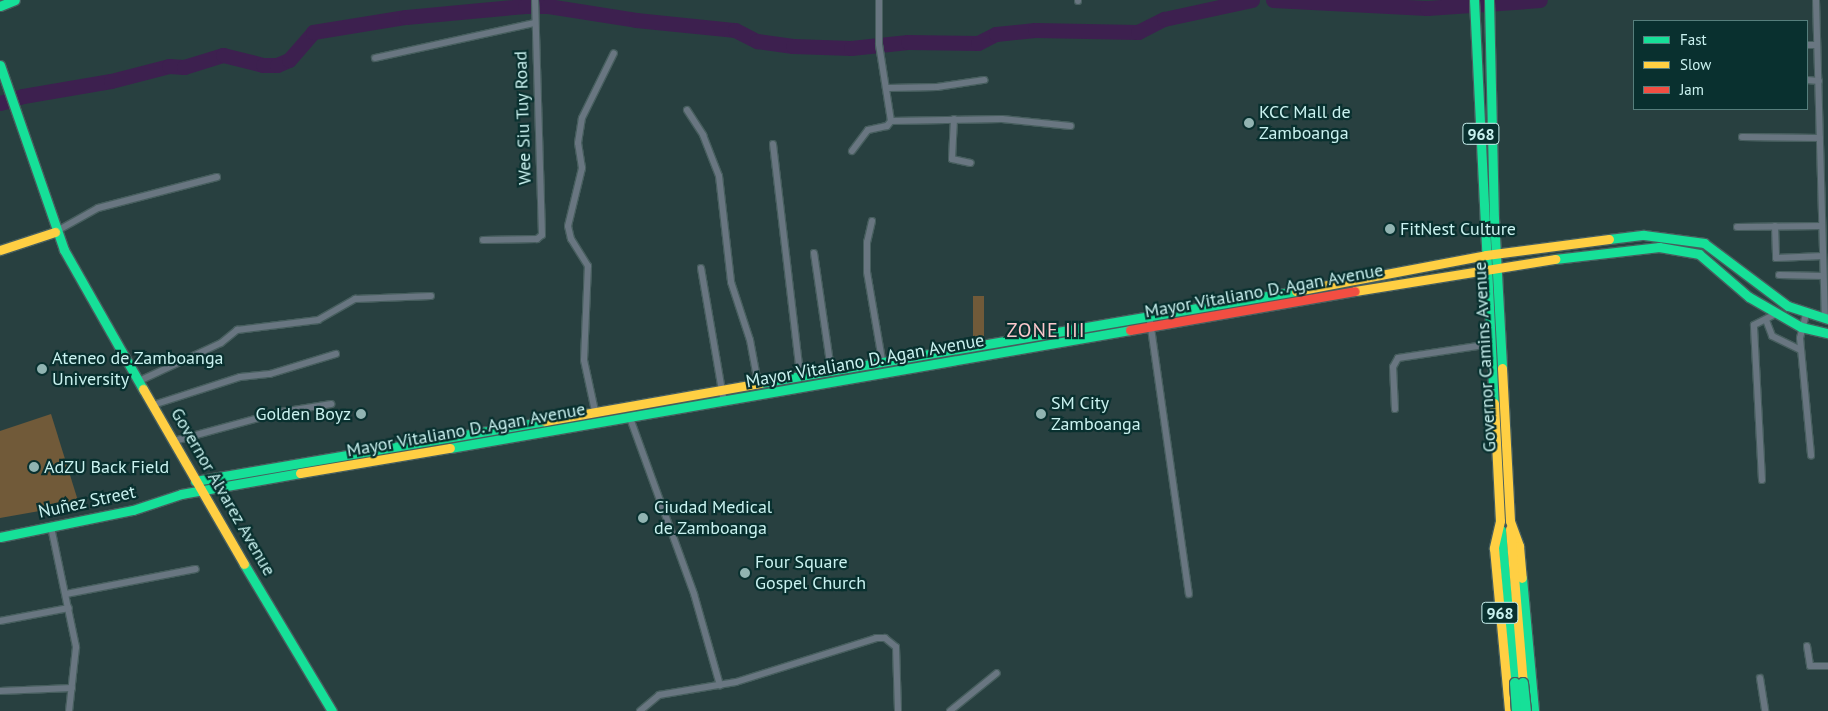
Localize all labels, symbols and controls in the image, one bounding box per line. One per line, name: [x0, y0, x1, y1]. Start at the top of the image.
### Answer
legend: [1633, 20, 1808, 110]
text: Fast: [1680, 30, 1707, 49]
street label: Wee Siu Tuy Road: [510, 50, 536, 186]
text: Slow: [1680, 55, 1711, 74]
text: Jam: [1680, 80, 1704, 99]
place label: KCC Mall de Zamboanga: [1259, 102, 1351, 144]
marker: KCC Mall de Zamboanga: [1243, 117, 1255, 129]
road number: 968: [1462, 120, 1500, 148]
place label: FitNest Culture: [1400, 218, 1516, 240]
marker: FitNest Culture: [1384, 223, 1396, 235]
street label: Mayor Vitaliano D. Agan Avenue: [1142, 259, 1386, 323]
street label: Governor Camins Avenue: [1469, 261, 1501, 453]
district label: ZONE III: [1005, 318, 1087, 342]
street label: Mayor Vitaliano D. Agan Avenue: [743, 329, 987, 393]
place label: Ateneo de Zamboanga University: [52, 348, 224, 390]
marker: Ateneo de Zamboanga University: [36, 363, 48, 375]
place label: SM City Zamboanga: [1051, 393, 1141, 436]
street label: Mayor Vitaliano D. Agan Avenue: [344, 398, 588, 462]
street label: Governor Alvarez Avenue: [166, 403, 280, 581]
place label: Golden Boyz: [255, 403, 351, 425]
marker: Golden Boyz: [355, 408, 367, 420]
marker: SM City Zamboanga: [1035, 408, 1047, 420]
place label: AdZU Back Field: [44, 456, 170, 478]
marker: AdZU Back Field: [28, 461, 40, 473]
street label: Nuñez Street: [36, 481, 138, 523]
place label: Ciudad Medical de Zamboanga: [654, 497, 772, 540]
marker: Ciudad Medical de Zamboanga: [636, 511, 650, 525]
place label: Four Square Gospel Church: [755, 552, 866, 594]
marker: Four Square Gospel Church: [739, 567, 751, 579]
road number: 968: [1481, 600, 1519, 626]

